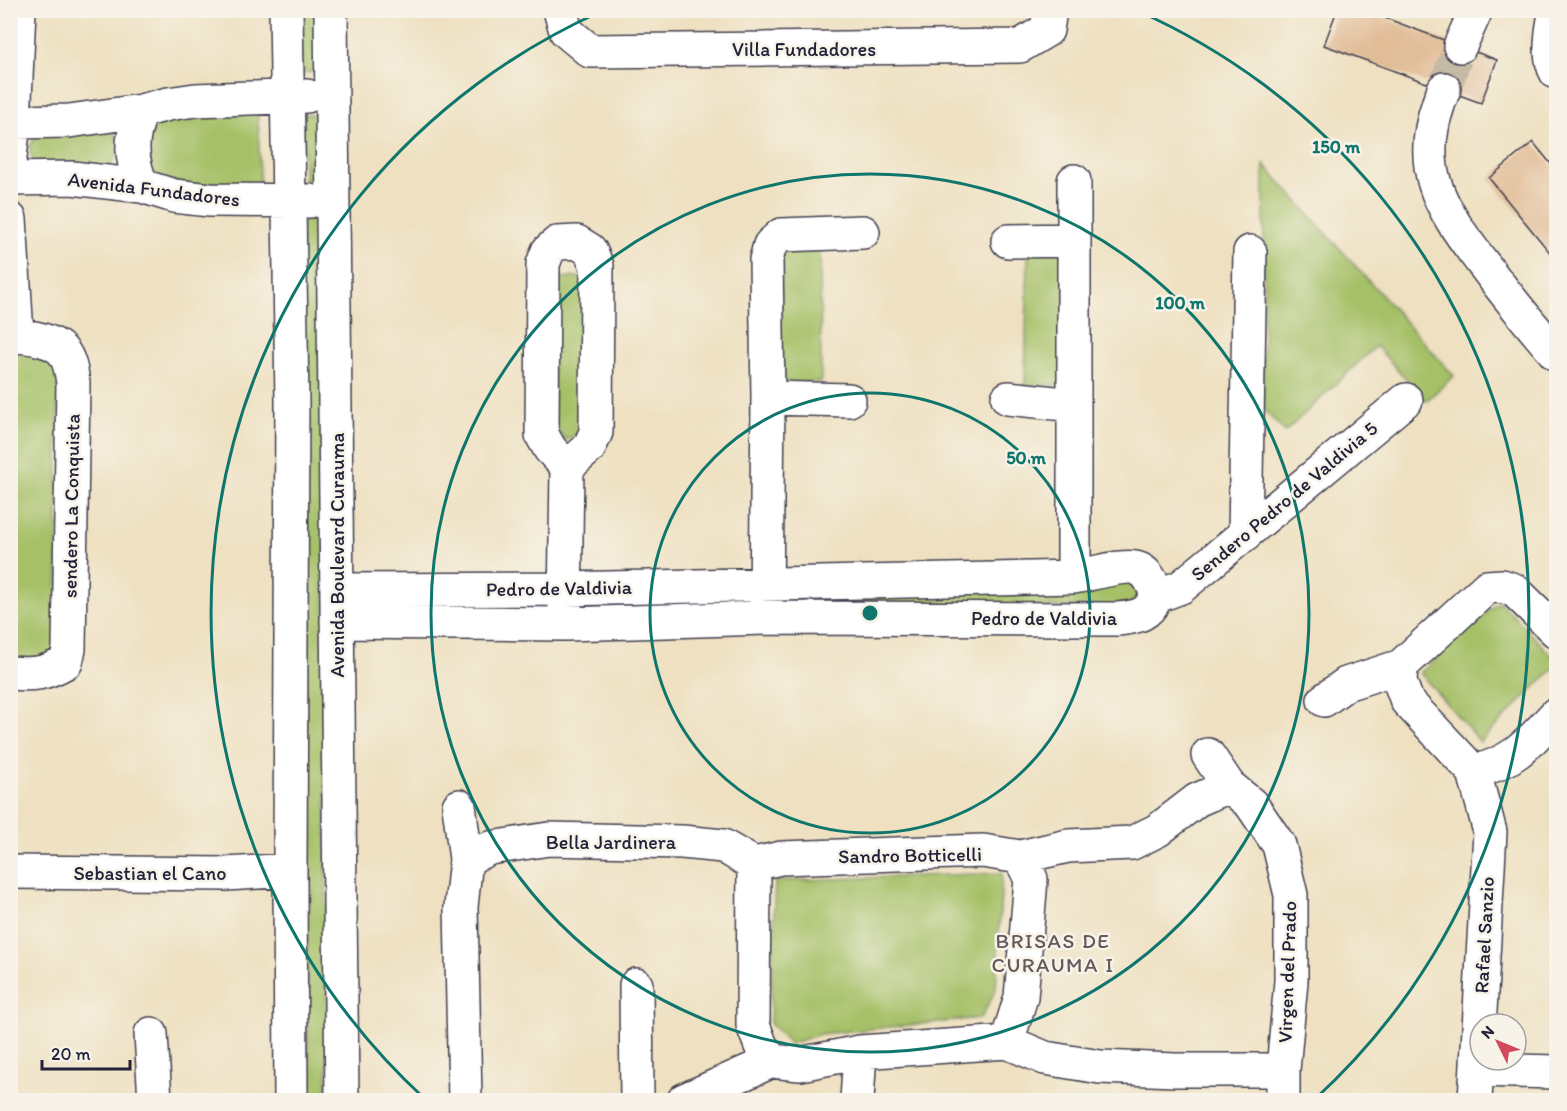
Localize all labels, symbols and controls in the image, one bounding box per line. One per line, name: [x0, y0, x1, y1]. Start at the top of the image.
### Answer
street label: Villa Fundadores: [732, 37, 876, 61]
text: 150 m: [1312, 136, 1361, 158]
street label: Avenida Fundadores: [67, 167, 242, 211]
text: 100 m: [1155, 292, 1206, 314]
street label: sendero La Conquista: [57, 414, 85, 598]
street label: Sendero Pedro de Valdivia 5: [1186, 416, 1382, 586]
street label: Avenida Boulevard Curauma: [325, 432, 349, 677]
text: 50 m: [1006, 447, 1047, 469]
street label: Pedro de Valdivia: [486, 575, 633, 601]
centre of rings: [860, 603, 880, 623]
street label: Pedro de Valdivia: [971, 606, 1118, 630]
street label: Bella Jardinera: [546, 830, 677, 854]
street label: Sandro Botticelli: [838, 842, 982, 868]
street label: Sebastian el Cano: [73, 861, 227, 885]
street label: Rafael Sanzio: [1469, 876, 1499, 994]
street label: Virgen del Prado: [1273, 901, 1301, 1043]
district label: BRISAS DE CURAUMA I: [991, 928, 1115, 977]
north arrow: [1468, 1012, 1528, 1072]
text: N: [1477, 1022, 1498, 1043]
scale bar: [42, 1033, 130, 1071]
text: 20 m: [51, 1043, 91, 1065]

